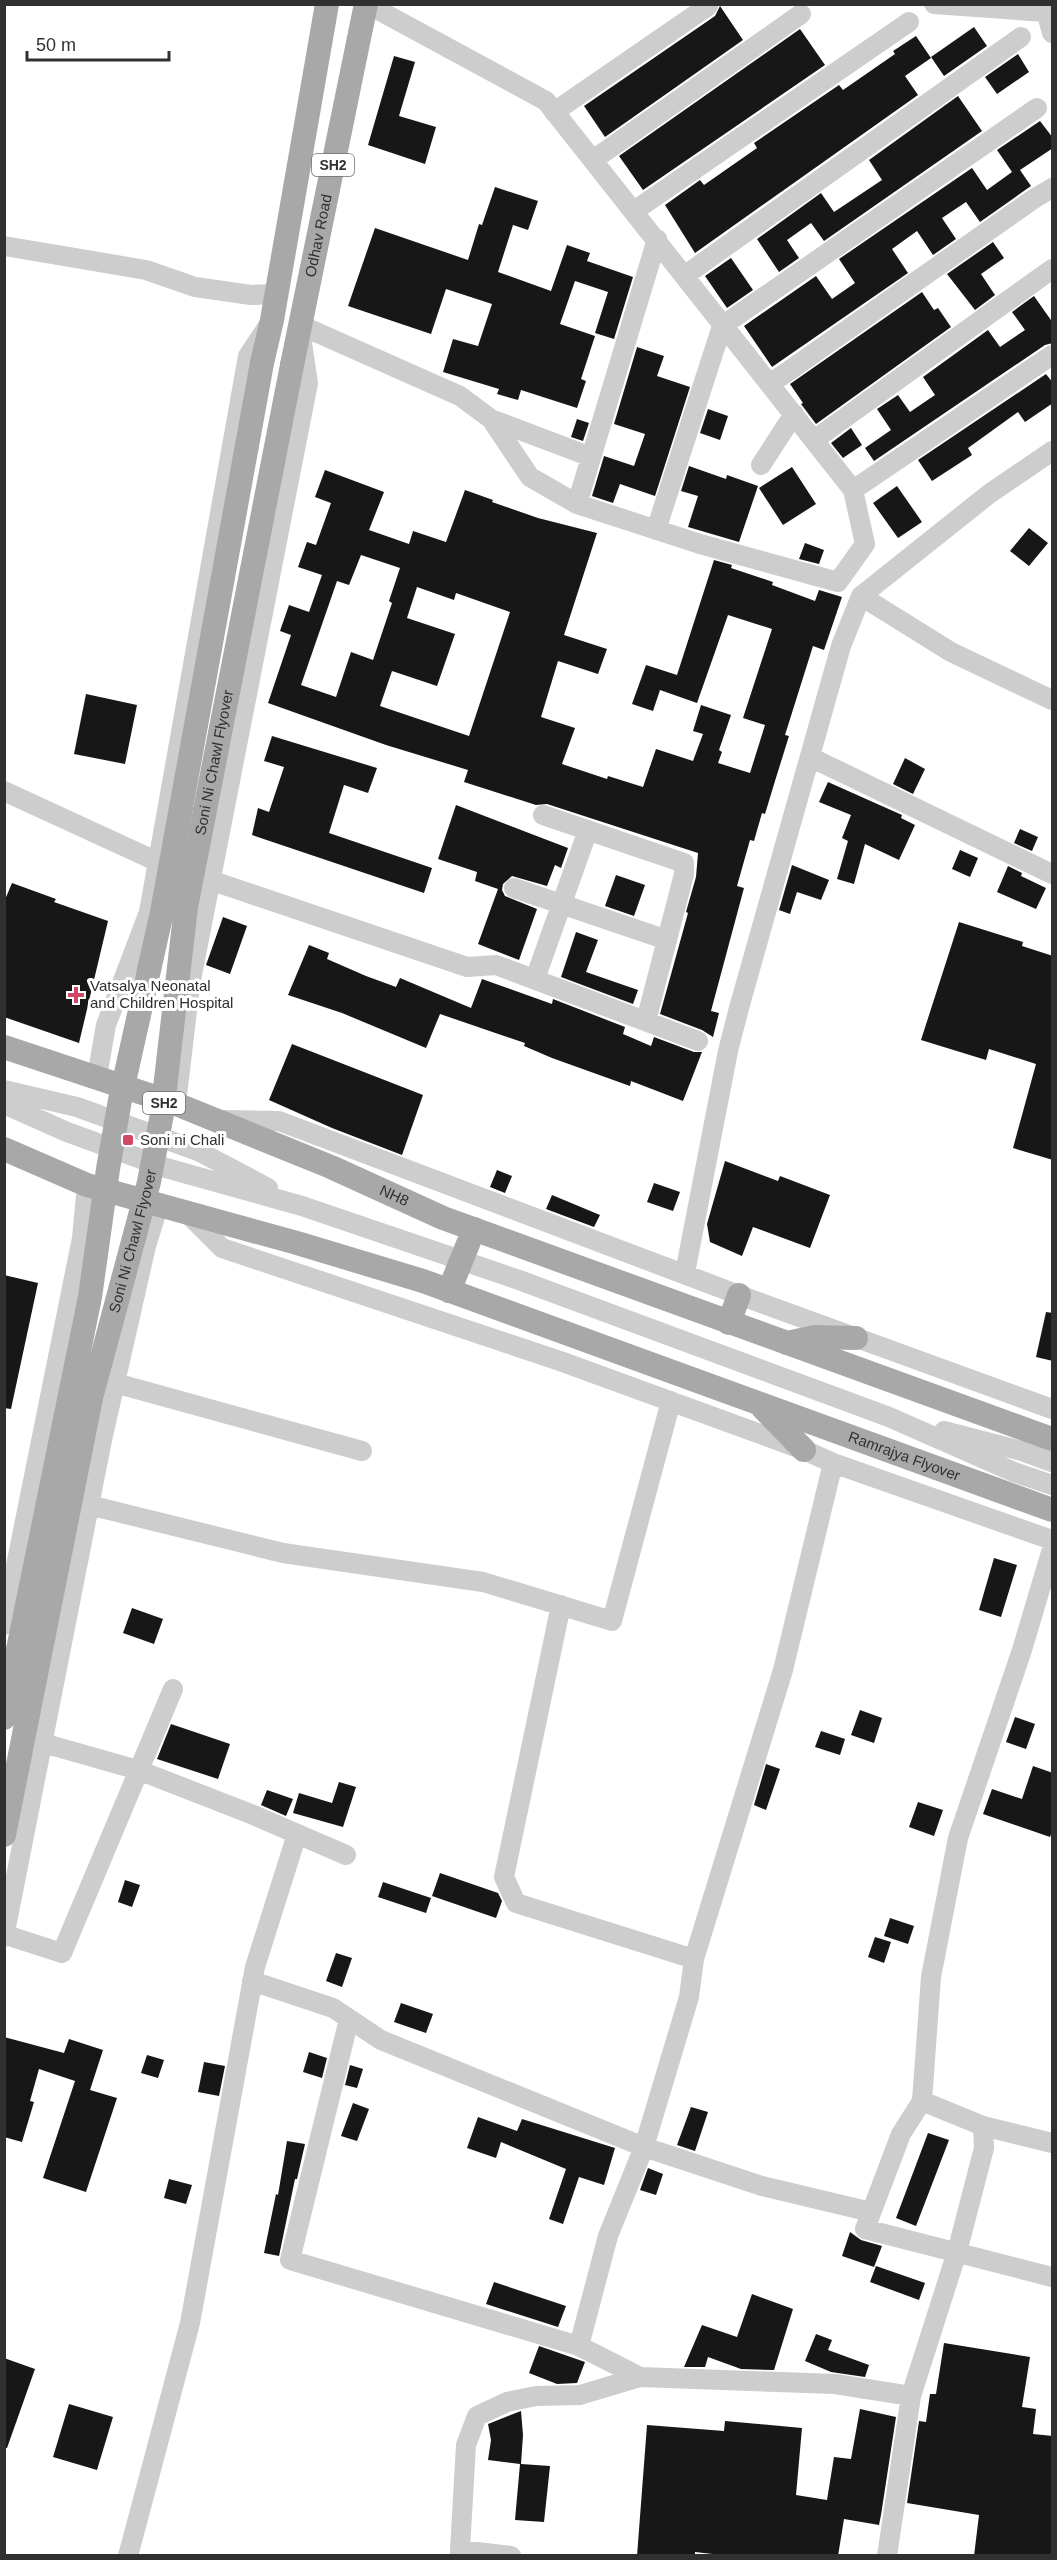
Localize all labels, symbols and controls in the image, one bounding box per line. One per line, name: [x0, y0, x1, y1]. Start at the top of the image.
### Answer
scale bar: [27, 24, 170, 62]
text: 50 m: [36, 35, 76, 55]
road number: SH2: [312, 154, 354, 176]
street label: Odhav Road: [301, 193, 335, 279]
street label: Soni Ni Chawl Flyover: [191, 688, 236, 837]
place label: Vatsalya Neonatal and Children Hospital: [90, 977, 233, 1011]
marker: Vatsalya Neonatal and Children Hospital: [67, 986, 85, 1004]
road number: SH2: [143, 1092, 185, 1114]
place label: Soni ni Chali: [140, 1131, 224, 1148]
marker: Soni ni Chali: [121, 1133, 135, 1147]
street label: Soni Ni Chawl Flyover: [105, 1168, 159, 1315]
street label: NH8: [377, 1181, 412, 1209]
street label: Ramrajya Flyover: [846, 1428, 962, 1484]

